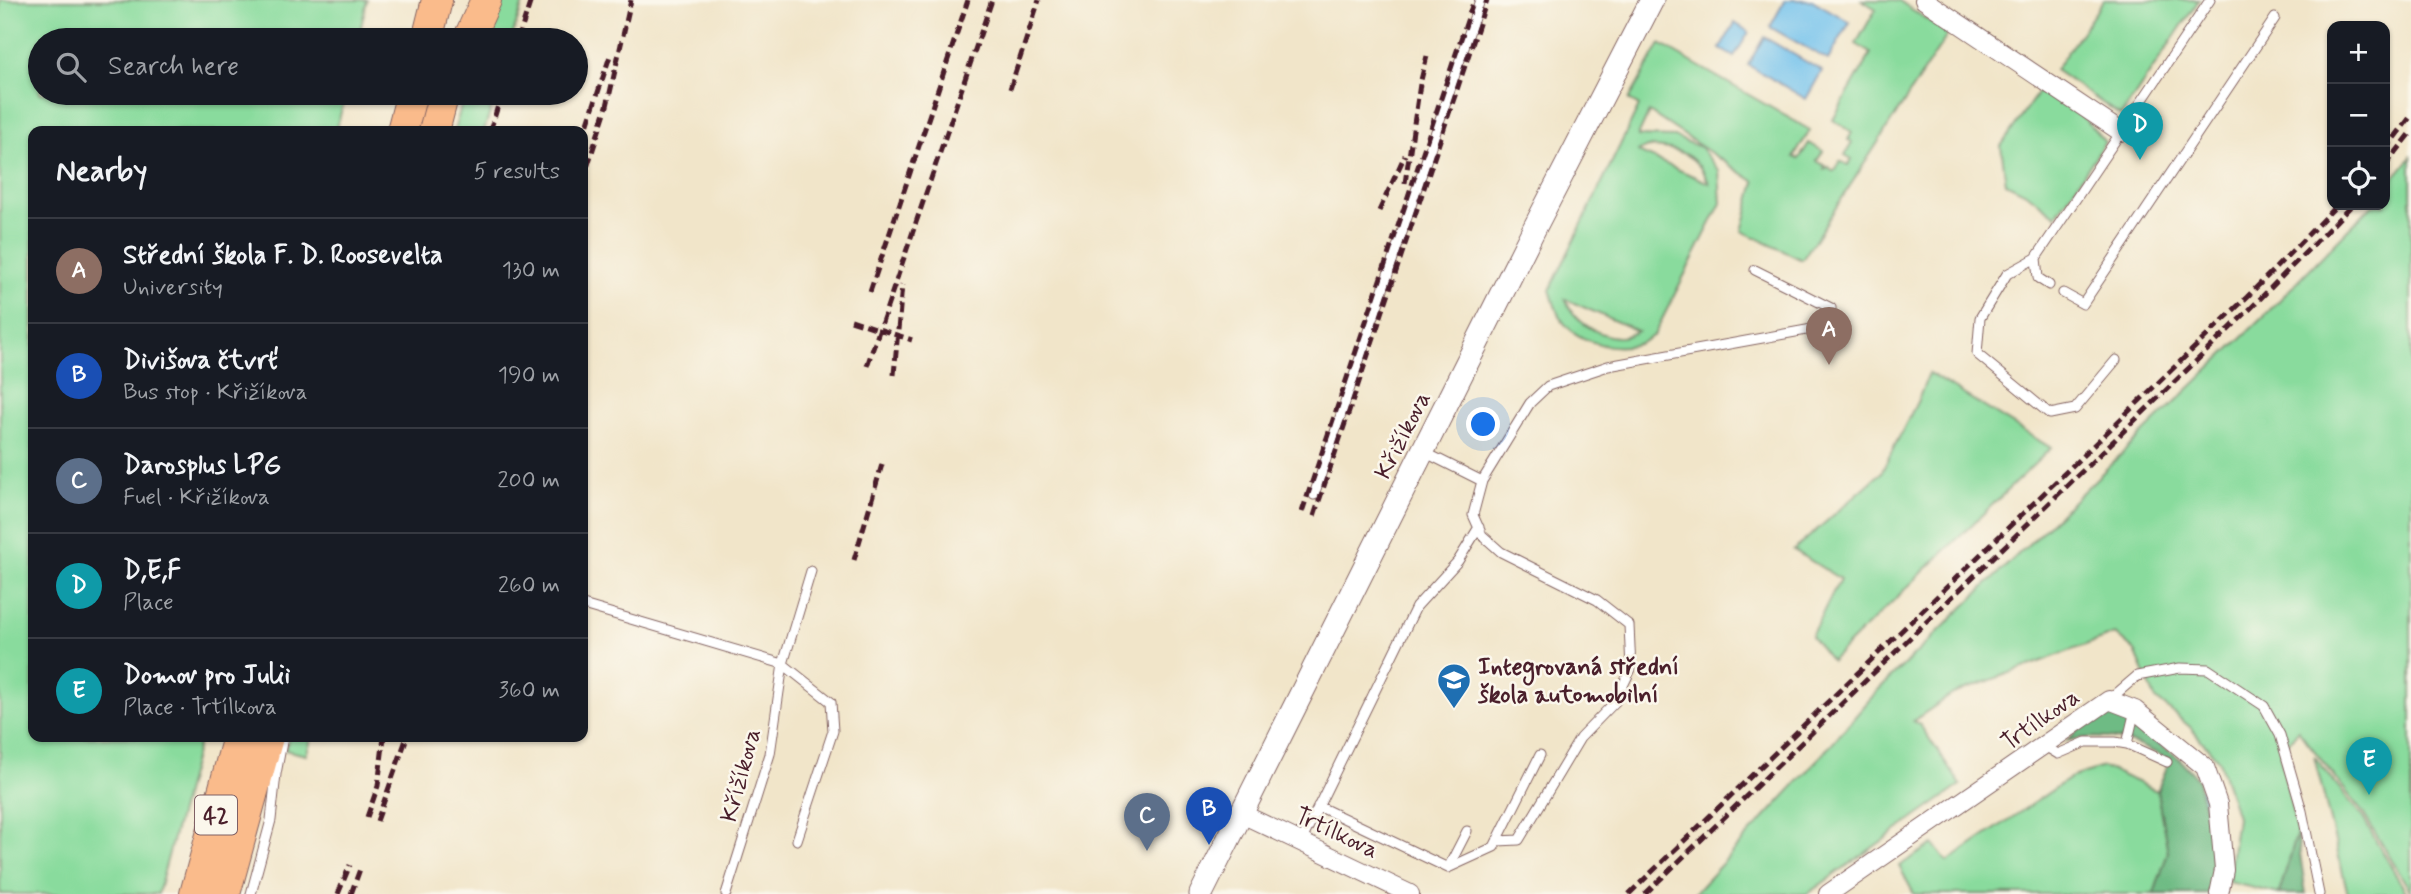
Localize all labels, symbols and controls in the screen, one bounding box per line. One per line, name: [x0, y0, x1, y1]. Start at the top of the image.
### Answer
map controls: [2327, 21, 2390, 210]
button: +: [2327, 21, 2390, 84]
search box: [28, 28, 588, 105]
icon: search: [52, 48, 90, 86]
text: Search here: [108, 50, 239, 84]
button: −: [2327, 84, 2390, 147]
pin: D: [2117, 102, 2163, 160]
button: locate: [2327, 147, 2390, 210]
text: Nearby: [56, 152, 147, 191]
text: 5 results: [474, 157, 560, 187]
text: Střední škola F. D. Roosevelta: [123, 239, 443, 273]
text: A: [71, 256, 87, 286]
text: 130 m: [502, 256, 560, 286]
text: University: [123, 273, 223, 303]
pin: A: [1806, 307, 1852, 365]
text: Divišova čtvrť: [123, 344, 278, 378]
text: B: [72, 361, 86, 391]
text: 190 m: [498, 361, 560, 391]
text: Bus stop · Křižíkova: [123, 378, 307, 408]
street label: Křižíkova: [1368, 386, 1439, 485]
your location: [1466, 407, 1500, 441]
text: Darosplus LPG: [123, 449, 281, 483]
text: C: [71, 466, 87, 496]
text: 200 m: [497, 466, 560, 496]
text: Fuel · Křižíkova: [123, 483, 270, 513]
text: D,E,F: [123, 554, 181, 588]
text: D: [71, 571, 87, 601]
text: 260 m: [498, 571, 560, 601]
text: Place: [123, 588, 174, 618]
place label: Integrovaná střední škola automobilní: [1477, 652, 1679, 711]
text: Domov pro Julii: [123, 659, 290, 693]
school or university icon: Integrovaná střední škola automobilní: [1435, 661, 1473, 710]
text: E: [72, 676, 86, 706]
text: 360 m: [499, 676, 560, 706]
street label: Trtílkova: [1995, 682, 2086, 759]
text: Place · Trtílkova: [123, 693, 277, 723]
street label: Křížíkova: [714, 725, 769, 826]
pin: E: [2346, 737, 2392, 795]
pin: B: [1186, 787, 1232, 845]
pin: C: [1124, 793, 1170, 851]
road number: 42: [195, 796, 237, 834]
street label: Trtílkova: [1289, 800, 1383, 866]

